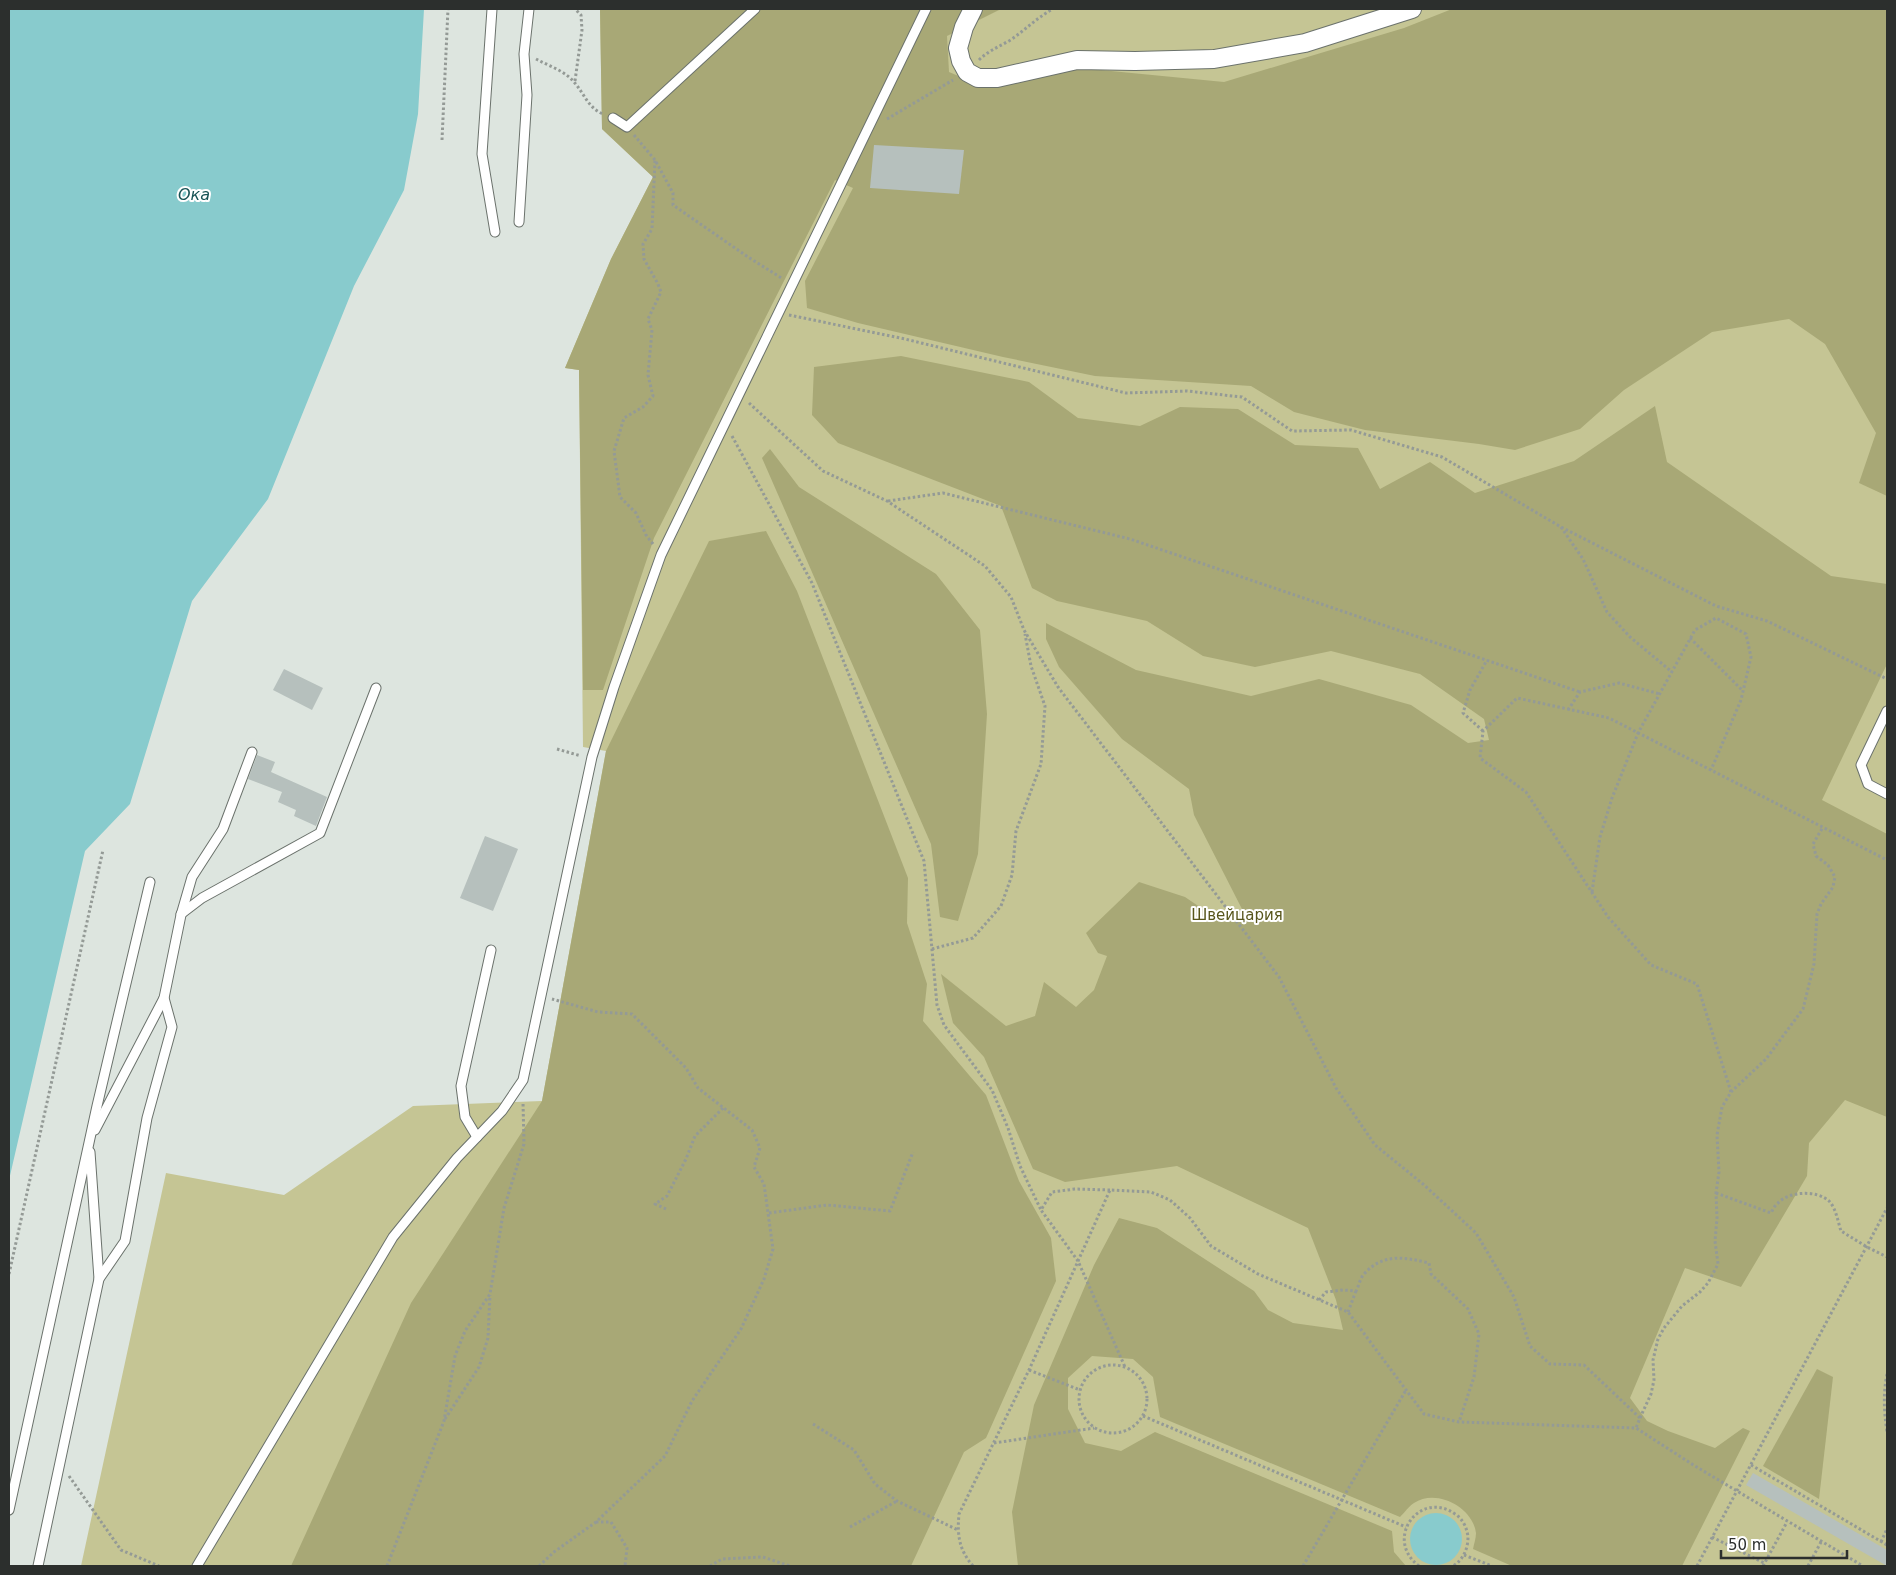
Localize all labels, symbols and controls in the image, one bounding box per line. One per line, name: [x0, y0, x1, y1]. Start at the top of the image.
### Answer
water label: Ока: [178, 185, 210, 204]
park label: Швейцария: [1191, 906, 1283, 924]
scale bar: [1721, 1528, 1847, 1560]
text: 50 m: [1728, 1536, 1766, 1554]

